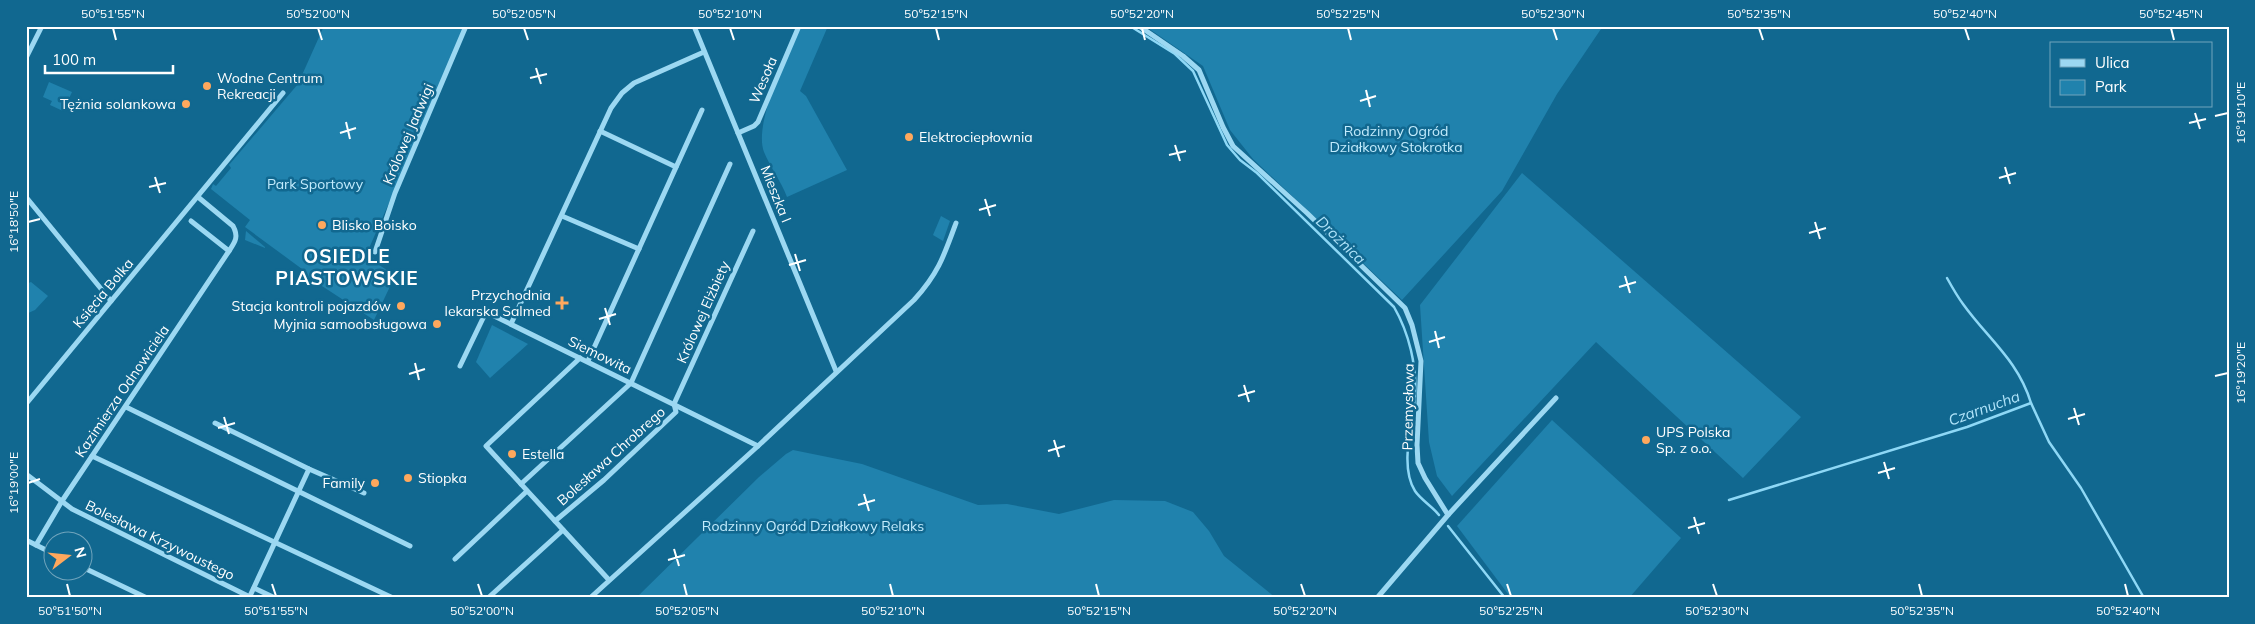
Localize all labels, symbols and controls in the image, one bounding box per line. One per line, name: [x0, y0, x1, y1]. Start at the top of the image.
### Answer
text: 50°51'55"N: [81, 6, 145, 21]
text: 50°52'00"N: [286, 6, 350, 21]
text: 50°52'05"N: [492, 6, 556, 21]
text: 50°52'10"N: [698, 6, 762, 21]
text: 50°52'15"N: [904, 6, 968, 21]
text: 50°52'20"N: [1110, 6, 1174, 21]
text: 50°52'25"N: [1316, 6, 1380, 21]
text: 50°52'30"N: [1521, 6, 1585, 21]
text: 50°52'35"N: [1727, 6, 1791, 21]
text: 50°52'40"N: [1933, 6, 1997, 21]
text: 50°52'45"N: [2139, 6, 2203, 21]
scale bar: [45, 42, 172, 74]
legend: [2050, 42, 2212, 108]
text: 100 m: [52, 50, 96, 69]
text: Ulica: [2095, 53, 2129, 72]
street label: Wesoła: [745, 54, 781, 106]
place label: Wodne Centrum Rekreacji: [217, 69, 323, 103]
text: Park: [2095, 77, 2127, 96]
marker: Wodne Centrum Rekreacji: [201, 80, 213, 92]
street label: Królowej Jadwigi: [379, 81, 437, 187]
text: 16°19'10"E: [2233, 82, 2248, 144]
place label: Tężnia solankowa: [60, 95, 176, 113]
marker: Tężnia solankowa: [180, 98, 192, 110]
park label: Rodzinny Ogród Działkowy Stokrotka: [1329, 122, 1463, 156]
place label: Elektrociepłownia: [919, 128, 1033, 146]
marker: Elektrociepłownia: [903, 131, 915, 143]
street label: Mieszka I: [756, 163, 796, 225]
park label: Park Sportowy: [267, 175, 364, 193]
text: 16°18'50"E: [6, 191, 21, 253]
water label: Drożnica: [1312, 212, 1370, 268]
place label: Blisko Boisko: [332, 216, 417, 234]
marker: Blisko Boisko: [316, 219, 328, 231]
district label: OSIEDLE PIASTOWSKIE: [275, 244, 419, 290]
street label: Księcia Bolka: [69, 255, 137, 331]
street label: Królowej Elżbiety: [672, 257, 734, 366]
place label: Przychodnia lekarska Salmed: [445, 286, 551, 320]
marker: Przychodnia lekarska Salmed: [555, 296, 569, 310]
place label: Stacja kontroli pojazdów: [232, 297, 391, 315]
marker: Stacja kontroli pojazdów: [395, 300, 407, 312]
place label: Myjnia samoobsługowa: [273, 315, 427, 333]
marker: Myjnia samoobsługowa: [431, 318, 443, 330]
street label: Kazimierza Odnowiciela: [71, 321, 173, 461]
street label: Siemowita: [565, 332, 635, 378]
text: 16°19'20"E: [2233, 342, 2248, 404]
street label: Przemysłowa: [1398, 363, 1418, 451]
water label: Czarnucha: [1946, 386, 2022, 430]
street label: Bolesława Chrobrego: [553, 403, 669, 509]
place label: UPS Polska Sp. z o.o.: [1656, 423, 1730, 457]
marker: UPS Polska Sp. z o.o.: [1640, 434, 1652, 446]
place label: Estella: [522, 445, 565, 463]
marker: Estella: [506, 448, 518, 460]
text: 16°19'00"E: [6, 452, 21, 514]
place label: Stiopka: [418, 469, 467, 487]
marker: Stiopka: [402, 472, 414, 484]
place label: Family: [323, 474, 366, 492]
marker: Family: [369, 477, 381, 489]
street label: Bolesława Krzywoustego: [82, 496, 238, 584]
park label: Rodzinny Ogród Działkowy Relaks: [702, 517, 924, 535]
north arrow: [42, 532, 92, 582]
text: N: [70, 545, 91, 560]
text: 50°51'50"N: [38, 603, 102, 618]
text: 50°51'55"N: [244, 603, 308, 618]
text: 50°52'00"N: [450, 603, 514, 618]
text: 50°52'05"N: [655, 603, 719, 618]
text: 50°52'10"N: [861, 603, 925, 618]
text: 50°52'15"N: [1067, 603, 1131, 618]
text: 50°52'20"N: [1273, 603, 1337, 618]
text: 50°52'25"N: [1479, 603, 1543, 618]
text: 50°52'30"N: [1685, 603, 1749, 618]
text: 50°52'35"N: [1890, 603, 1954, 618]
text: 50°52'40"N: [2096, 603, 2160, 618]

